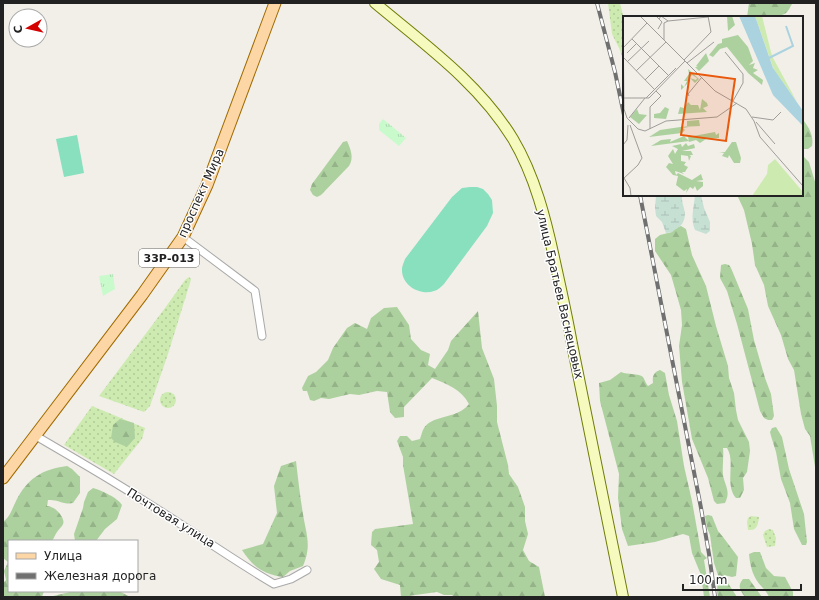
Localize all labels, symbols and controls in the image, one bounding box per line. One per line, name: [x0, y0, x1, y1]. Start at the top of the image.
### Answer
north arrow: [8, 8, 48, 48]
inset map: [623, 16, 803, 196]
text: С: [12, 24, 26, 34]
street label: проспект Мира: [175, 146, 227, 240]
street label: улица Братьев Васнецовых: [534, 208, 586, 380]
road number: 33Р-013: [139, 249, 199, 267]
street label: Почтовая улица: [124, 485, 218, 551]
legend: [8, 540, 138, 592]
text: Улица: [44, 549, 82, 563]
scale bar: [683, 566, 801, 592]
text: Железная дорога: [44, 569, 156, 583]
text: 100 m: [689, 573, 727, 587]

